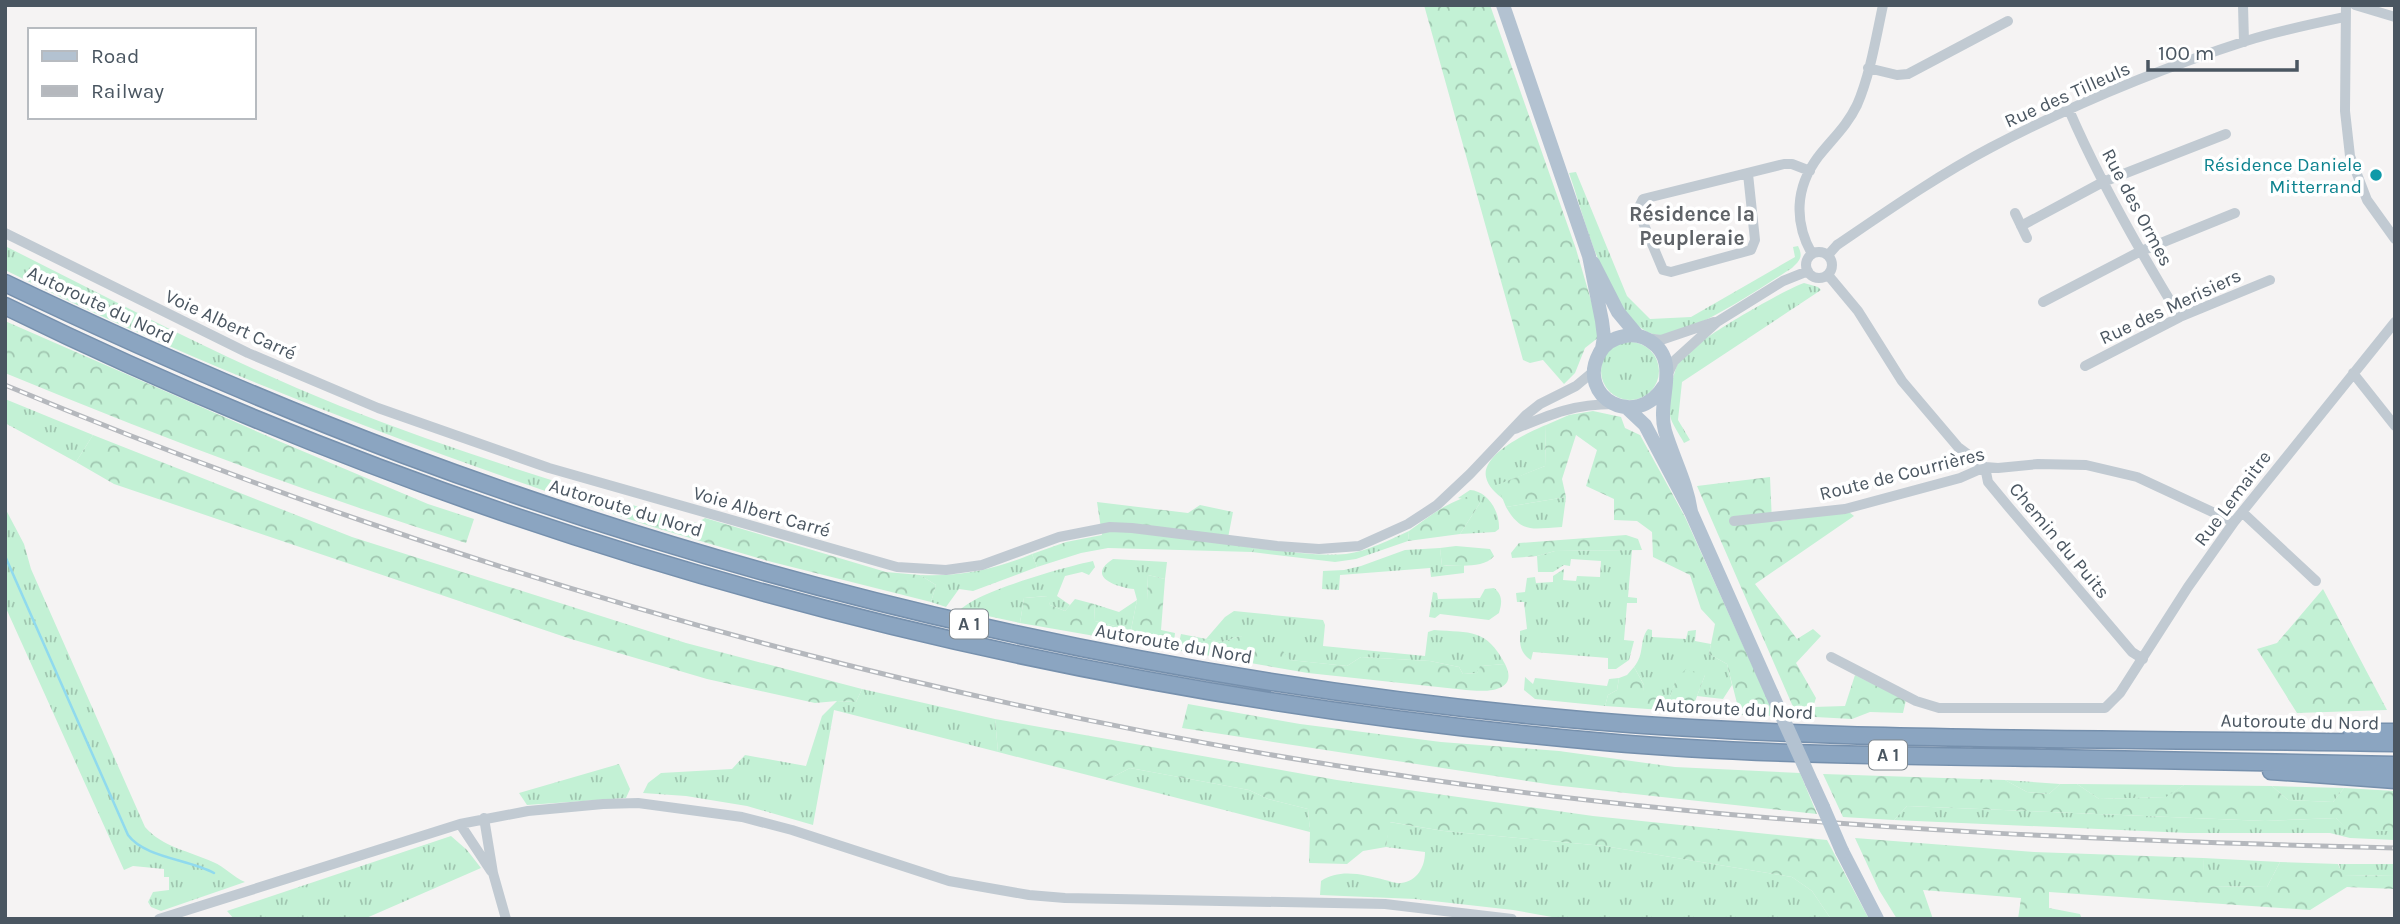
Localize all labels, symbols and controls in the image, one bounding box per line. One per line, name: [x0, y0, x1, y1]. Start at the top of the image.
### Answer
legend: [28, 28, 256, 119]
scale bar: [2148, 28, 2297, 72]
text: 100 m: [2158, 41, 2215, 65]
text: Road: [91, 44, 139, 68]
street label: Rue des Tilleuls: [2001, 57, 2134, 132]
text: Railway: [91, 79, 164, 103]
street label: Rue des Ormes: [2097, 145, 2177, 270]
place label: Résidence Daniele Mitterrand: [2203, 154, 2362, 198]
marker: Résidence Daniele Mitterrand: [2368, 167, 2384, 183]
district label: Résidence la Peupleraie: [1629, 202, 1755, 250]
street label: Autoroute du Nord: [24, 261, 177, 348]
street label: Rue des Merisiers: [2096, 264, 2245, 349]
street label: Voie Albert Carré: [162, 285, 299, 365]
street label: Route de Courrières: [1817, 443, 1987, 505]
street label: Rue Lemaitre: [2190, 447, 2276, 551]
street label: Autoroute du Nord: [547, 474, 705, 542]
street label: Chemin du Puits: [2004, 478, 2114, 603]
street label: Voie Albert Carré: [691, 482, 833, 542]
road number: A 1: [950, 610, 988, 638]
street label: Autoroute du Nord: [1094, 619, 1254, 669]
street label: Autoroute du Nord: [1654, 694, 1814, 724]
street label: Autoroute du Nord: [2220, 710, 2380, 734]
road number: A 1: [1869, 740, 1907, 770]

